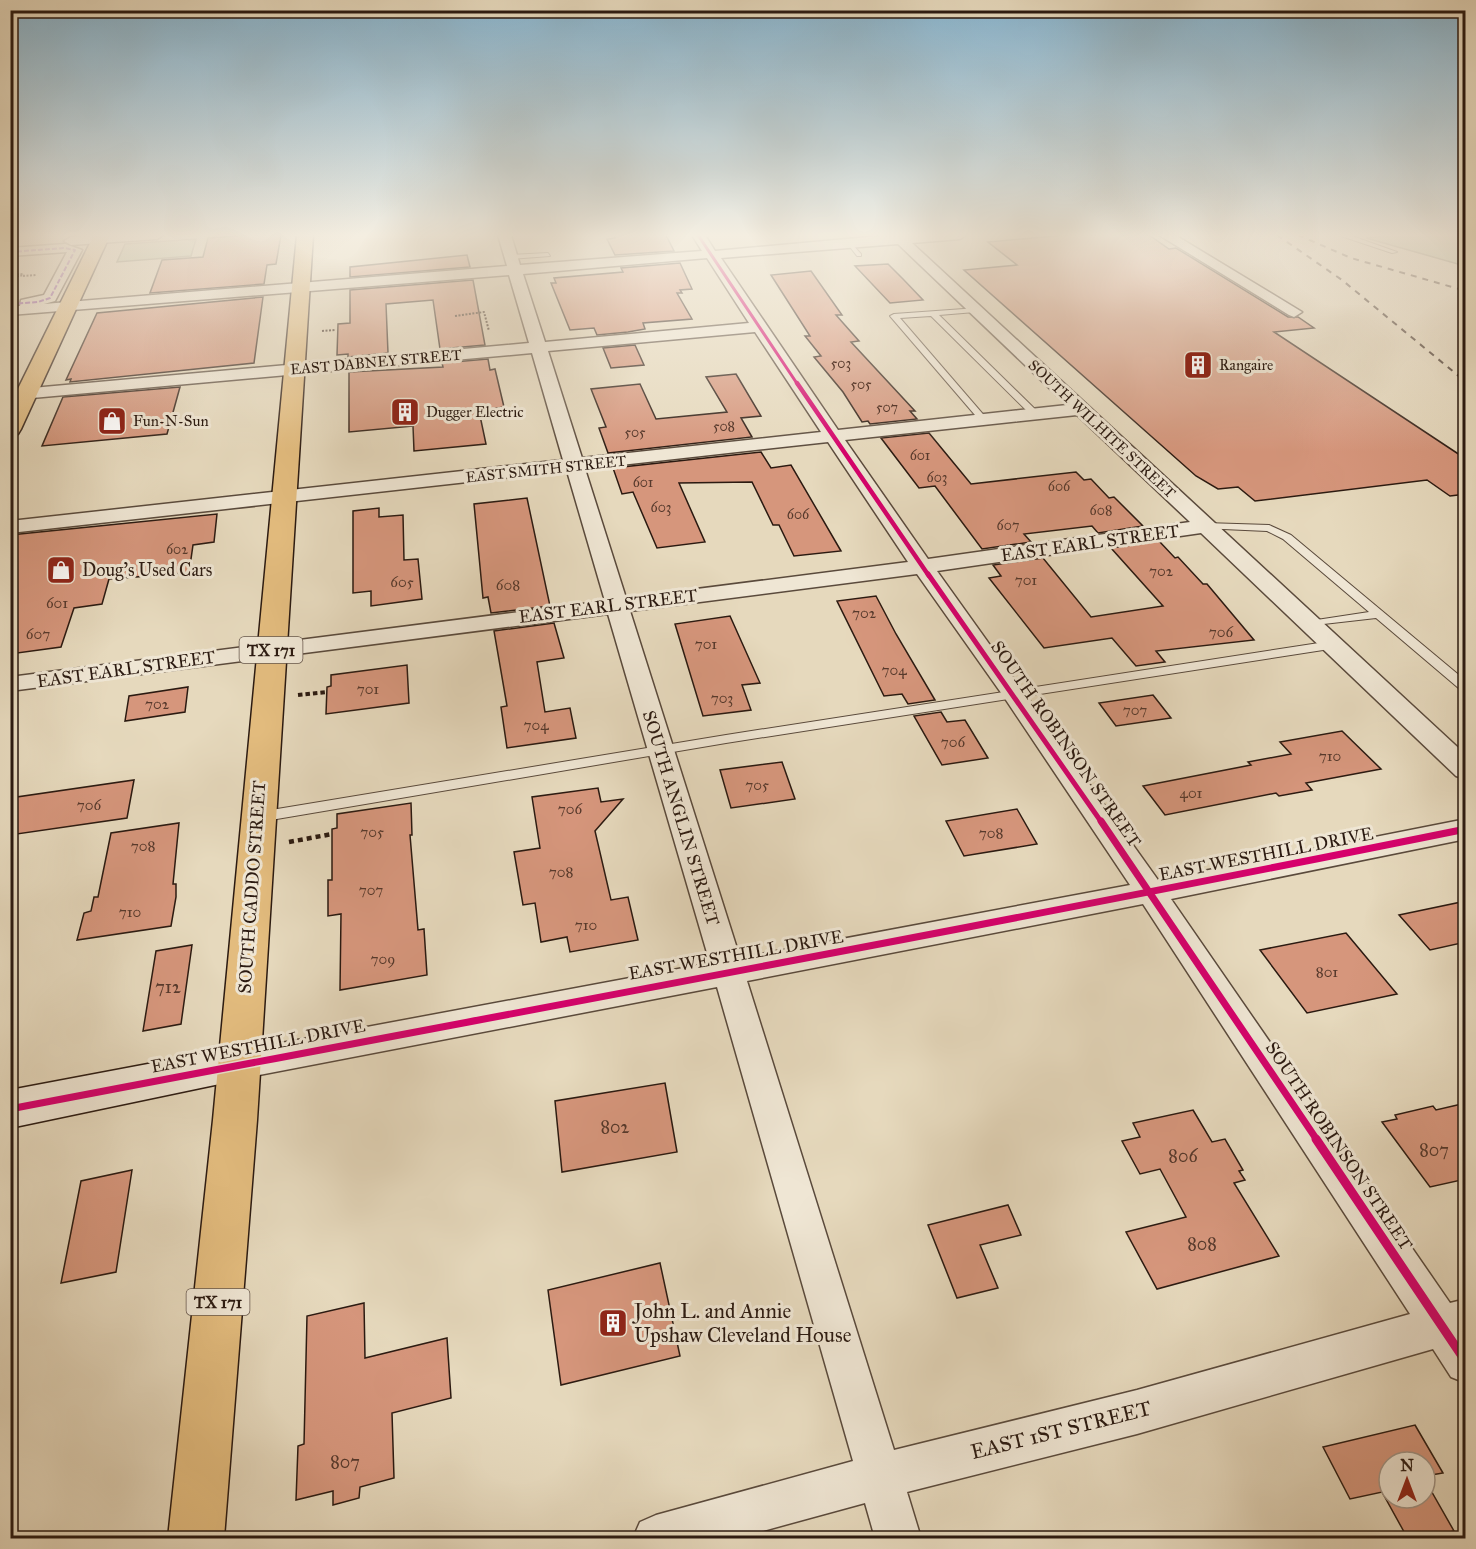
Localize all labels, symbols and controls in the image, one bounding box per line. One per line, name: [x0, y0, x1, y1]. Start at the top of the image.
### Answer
street label: EAST DABNEY STREET: [290, 346, 462, 378]
building icon: Rangaire: [1182, 349, 1214, 381]
house number: 503: [831, 355, 851, 372]
street label: SOUTH WILHITE STREET: [1025, 356, 1179, 502]
place label: Rangaire: [1219, 356, 1273, 374]
house number: 505: [850, 376, 872, 393]
building icon: Dugger Electric: [389, 396, 421, 428]
house number: 507: [876, 399, 898, 416]
place label: Dugger Electric: [426, 403, 524, 421]
shop icon: Fun-N-Sun: [96, 405, 128, 437]
place label: Fun-N-Sun: [133, 412, 209, 430]
house number: 508: [713, 418, 735, 435]
house number: 505: [624, 424, 646, 441]
house number: 601: [910, 447, 931, 464]
street label: EAST SMITH STREET: [465, 452, 627, 486]
house number: 603: [927, 469, 947, 486]
house number: 601: [633, 474, 654, 491]
house number: 606: [1048, 478, 1071, 495]
house number: 603: [651, 499, 671, 516]
house number: 608: [1090, 502, 1112, 519]
house number: 606: [787, 506, 810, 523]
house number: 607: [997, 517, 1019, 534]
street label: EAST EARL STREET: [999, 520, 1181, 566]
house number: 602: [166, 541, 188, 558]
shop icon: Doug's Used Cars: [45, 554, 77, 586]
place label: Doug's Used Cars: [82, 559, 212, 582]
house number: 702: [1149, 562, 1174, 580]
house number: 701: [1015, 571, 1037, 589]
house number: 605: [390, 573, 414, 591]
house number: 608: [496, 576, 520, 594]
street label: EAST EARL STREET: [517, 584, 699, 628]
house number: 601: [46, 594, 68, 612]
house number: 702: [852, 604, 877, 622]
house number: 706: [1209, 623, 1235, 641]
house number: 607: [26, 625, 50, 643]
house number: 701: [695, 635, 717, 653]
road number: TX 171: [240, 637, 302, 663]
street label: SOUTH ROBINSON STREET: [986, 637, 1146, 851]
street label: EAST EARL STREET: [35, 646, 217, 692]
house number: 704: [881, 661, 907, 679]
house number: 701: [357, 680, 379, 698]
house number: 703: [711, 689, 733, 707]
house number: 702: [145, 695, 170, 713]
house number: 707: [1123, 701, 1147, 719]
street label: SOUTH ANGLIN STREET: [638, 708, 724, 928]
house number: 704: [523, 716, 549, 734]
house number: 706: [941, 733, 967, 751]
house number: 710: [1319, 747, 1341, 765]
house number: 705: [745, 776, 769, 794]
street label: SOUTH CADDO STREET: [234, 780, 270, 994]
house number: 401: [1180, 784, 1203, 802]
house number: 706: [77, 796, 103, 814]
house number: 706: [558, 800, 584, 818]
street label: EAST WESTHILL DRIVE: [1157, 822, 1375, 886]
house number: 705: [360, 823, 384, 841]
house number: 708: [979, 824, 1003, 842]
house number: 708: [131, 837, 155, 855]
house number: 708: [549, 863, 573, 881]
house number: 707: [359, 881, 383, 899]
house number: 710: [119, 903, 141, 921]
house number: 710: [575, 916, 597, 934]
street label: EAST WESTHILL DRIVE: [627, 925, 845, 985]
house number: 709: [371, 950, 395, 968]
house number: 801: [1316, 963, 1338, 981]
house number: 712: [155, 976, 181, 998]
street label: EAST WESTHILL DRIVE: [149, 1014, 367, 1078]
street label: SOUTH ROBINSON STREET: [1261, 1038, 1417, 1254]
house number: 802: [601, 1116, 630, 1138]
house number: 807: [1419, 1139, 1449, 1161]
house number: 806: [1168, 1145, 1198, 1167]
house number: 808: [1187, 1233, 1217, 1255]
road number: TX 171: [186, 1289, 250, 1315]
place label: John L. and Annie Upshaw Cleveland House: [632, 1298, 852, 1348]
building icon: John L. and Annie Upshaw Cleveland House: [597, 1307, 629, 1339]
street label: EAST 1ST STREET: [968, 1395, 1154, 1465]
north arrow: [1377, 1450, 1437, 1510]
house number: 807: [330, 1451, 360, 1473]
text: N: [1400, 1456, 1414, 1475]

